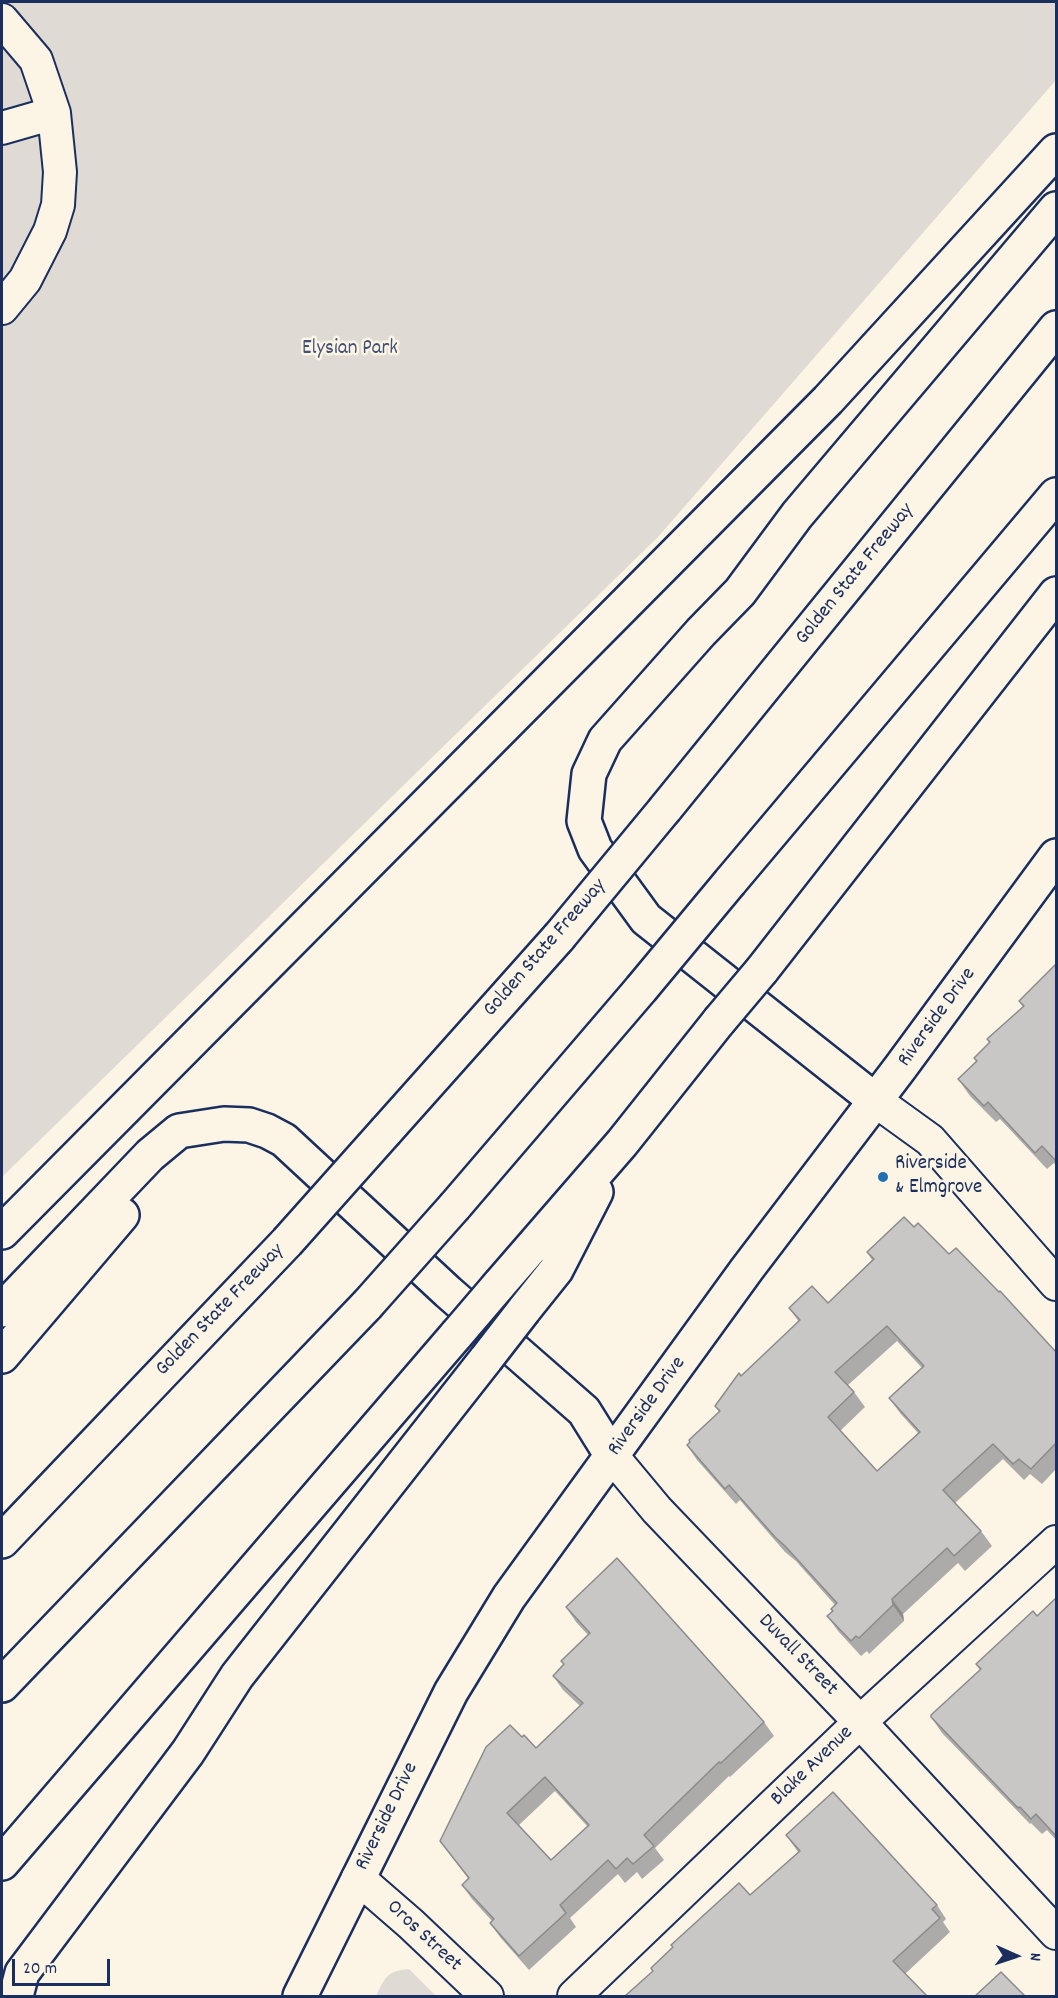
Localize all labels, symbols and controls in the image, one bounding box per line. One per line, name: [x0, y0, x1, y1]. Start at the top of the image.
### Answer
park label: Elysian Park: [302, 337, 398, 363]
street label: Golden State Freeway: [791, 499, 921, 651]
street label: Golden State Freeway: [479, 875, 613, 1023]
street label: Riverside Drive: [893, 963, 983, 1073]
place label: Riverside & Elmgrove: [895, 1152, 982, 1202]
marker: Riverside & Elmgrove: [876, 1170, 890, 1184]
street label: Golden State Freeway: [151, 1239, 291, 1383]
street label: Riverside Drive: [603, 1352, 693, 1462]
street label: Duvall Street: [752, 1610, 842, 1702]
street label: Blake Avenue: [767, 1721, 859, 1813]
street label: Riverside Drive: [351, 1759, 425, 1875]
street label: Oros Street: [380, 1896, 466, 1978]
north arrow: [986, 1926, 1046, 1986]
scale bar: [15, 1947, 112, 1985]
text: N: [1023, 1952, 1046, 1962]
text: 20 m: [23, 1957, 57, 1982]

